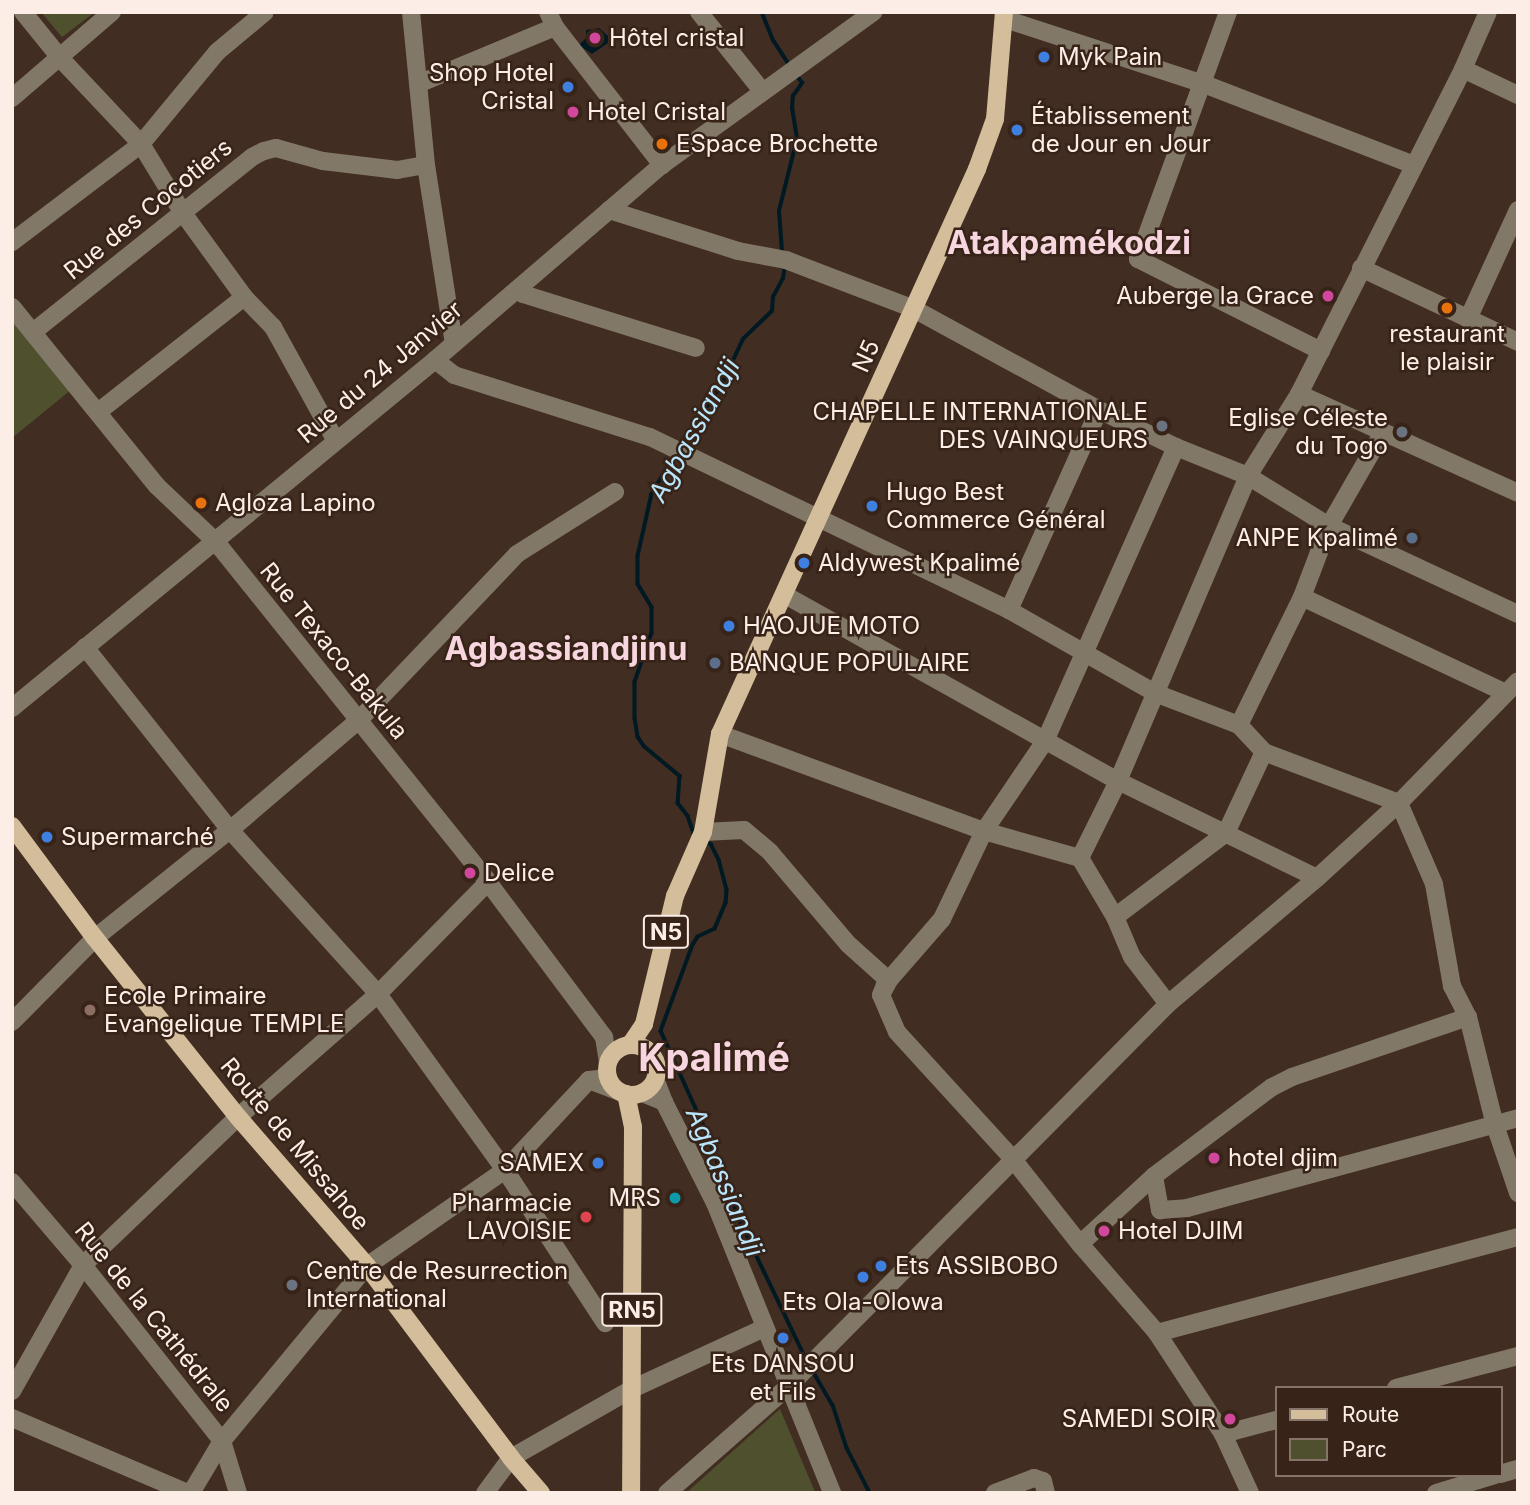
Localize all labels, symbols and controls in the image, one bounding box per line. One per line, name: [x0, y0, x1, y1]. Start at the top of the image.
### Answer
place label: Hôtel cristal: [609, 24, 744, 52]
marker: Hôtel cristal: [587, 30, 603, 46]
place label: Myk Pain: [1058, 43, 1162, 71]
marker: Myk Pain: [1036, 49, 1052, 65]
place label: Shop Hotel Cristal: [429, 59, 554, 115]
marker: Shop Hotel Cristal: [560, 79, 576, 95]
place label: Hotel Cristal: [587, 98, 726, 126]
place label: Établissement de Jour en Jour: [1031, 102, 1211, 158]
marker: Hotel Cristal: [565, 104, 581, 120]
marker: Établissement de Jour en Jour: [1009, 122, 1025, 138]
place label: ESpace Brochette: [676, 130, 878, 158]
street label: Rue des Cocotiers: [58, 132, 238, 286]
marker: ESpace Brochette: [654, 136, 670, 152]
district label: Atakpamékodzi: [947, 224, 1191, 262]
place label: Auberge la Grace: [1116, 282, 1314, 310]
marker: Auberge la Grace: [1320, 288, 1336, 304]
street label: Rue du 24 Janvier: [292, 295, 468, 449]
marker: restaurant le plaisir: [1439, 300, 1455, 316]
place label: restaurant le plaisir: [1389, 320, 1505, 376]
street label: N5: [846, 335, 886, 377]
water label: Agbassiandji: [642, 353, 746, 507]
place label: CHAPELLE INTERNATIONALE DES VAINQUEURS: [813, 398, 1148, 454]
place label: Eglise Céleste du Togo: [1228, 404, 1388, 460]
marker: CHAPELLE INTERNATIONALE DES VAINQUEURS: [1154, 418, 1170, 434]
marker: Eglise Céleste du Togo: [1394, 424, 1410, 440]
place label: Hugo Best Commerce Général: [886, 478, 1105, 534]
place label: Agloza Lapino: [215, 489, 376, 517]
marker: Agloza Lapino: [193, 495, 209, 511]
marker: Hugo Best Commerce Général: [864, 498, 880, 514]
place label: ANPE Kpalimé: [1236, 524, 1398, 552]
marker: ANPE Kpalimé: [1404, 530, 1420, 546]
place label: Aldywest Kpalimé: [818, 549, 1020, 577]
marker: Aldywest Kpalimé: [796, 555, 812, 571]
street label: Rue Texaco-Bakula: [254, 557, 414, 745]
place label: HAOJUE MOTO: [743, 612, 920, 640]
marker: HAOJUE MOTO: [721, 618, 737, 634]
district label: Agbassiandjinu: [445, 630, 687, 668]
place label: BANQUE POPULAIRE: [729, 649, 970, 677]
marker: BANQUE POPULAIRE: [707, 655, 723, 671]
place label: Supermarché: [61, 823, 214, 851]
marker: Supermarché: [39, 829, 55, 845]
place label: Delice: [484, 859, 555, 887]
marker: Delice: [462, 865, 478, 881]
road number: N5: [642, 912, 690, 951]
place label: Ecole Primaire Evangelique TEMPLE: [104, 982, 344, 1038]
marker: Ecole Primaire Evangelique TEMPLE: [82, 1002, 98, 1018]
district label: Kpalimé: [638, 1035, 790, 1081]
street label: Route de Missahoe: [214, 1052, 376, 1236]
water label: Agbassiandji: [680, 1103, 770, 1261]
place label: hotel djim: [1228, 1144, 1338, 1172]
place label: SAMEX: [500, 1149, 584, 1177]
marker: hotel djim: [1206, 1150, 1222, 1166]
marker: SAMEX: [590, 1155, 606, 1171]
place label: MRS: [608, 1184, 661, 1212]
place label: Pharmacie LAVOISIE: [452, 1189, 572, 1245]
marker: MRS: [667, 1190, 683, 1206]
marker: Pharmacie LAVOISIE: [578, 1209, 594, 1225]
street label: Rue de la Cathédrale: [69, 1216, 239, 1418]
place label: Hotel DJIM: [1118, 1217, 1244, 1245]
marker: Hotel DJIM: [1096, 1223, 1112, 1239]
place label: Ets ASSIBOBO: [895, 1252, 1058, 1280]
place label: Centre de Resurrection International: [306, 1257, 568, 1313]
marker: Ets ASSIBOBO: [873, 1258, 889, 1274]
marker: Ets Ola-Olowa: [855, 1269, 871, 1285]
marker: Centre de Resurrection International: [284, 1277, 300, 1293]
place label: Ets Ola-Olowa: [782, 1288, 944, 1316]
road number: RN5: [600, 1290, 664, 1330]
marker: Ets DANSOU et Fils: [775, 1330, 791, 1346]
place label: Ets DANSOU et Fils: [711, 1350, 855, 1406]
legend: [1274, 1386, 1502, 1477]
text: Route: [1342, 1402, 1399, 1427]
place label: SAMEDI SOIR: [1062, 1405, 1216, 1433]
marker: SAMEDI SOIR: [1222, 1411, 1238, 1427]
text: Parc: [1342, 1437, 1387, 1462]

